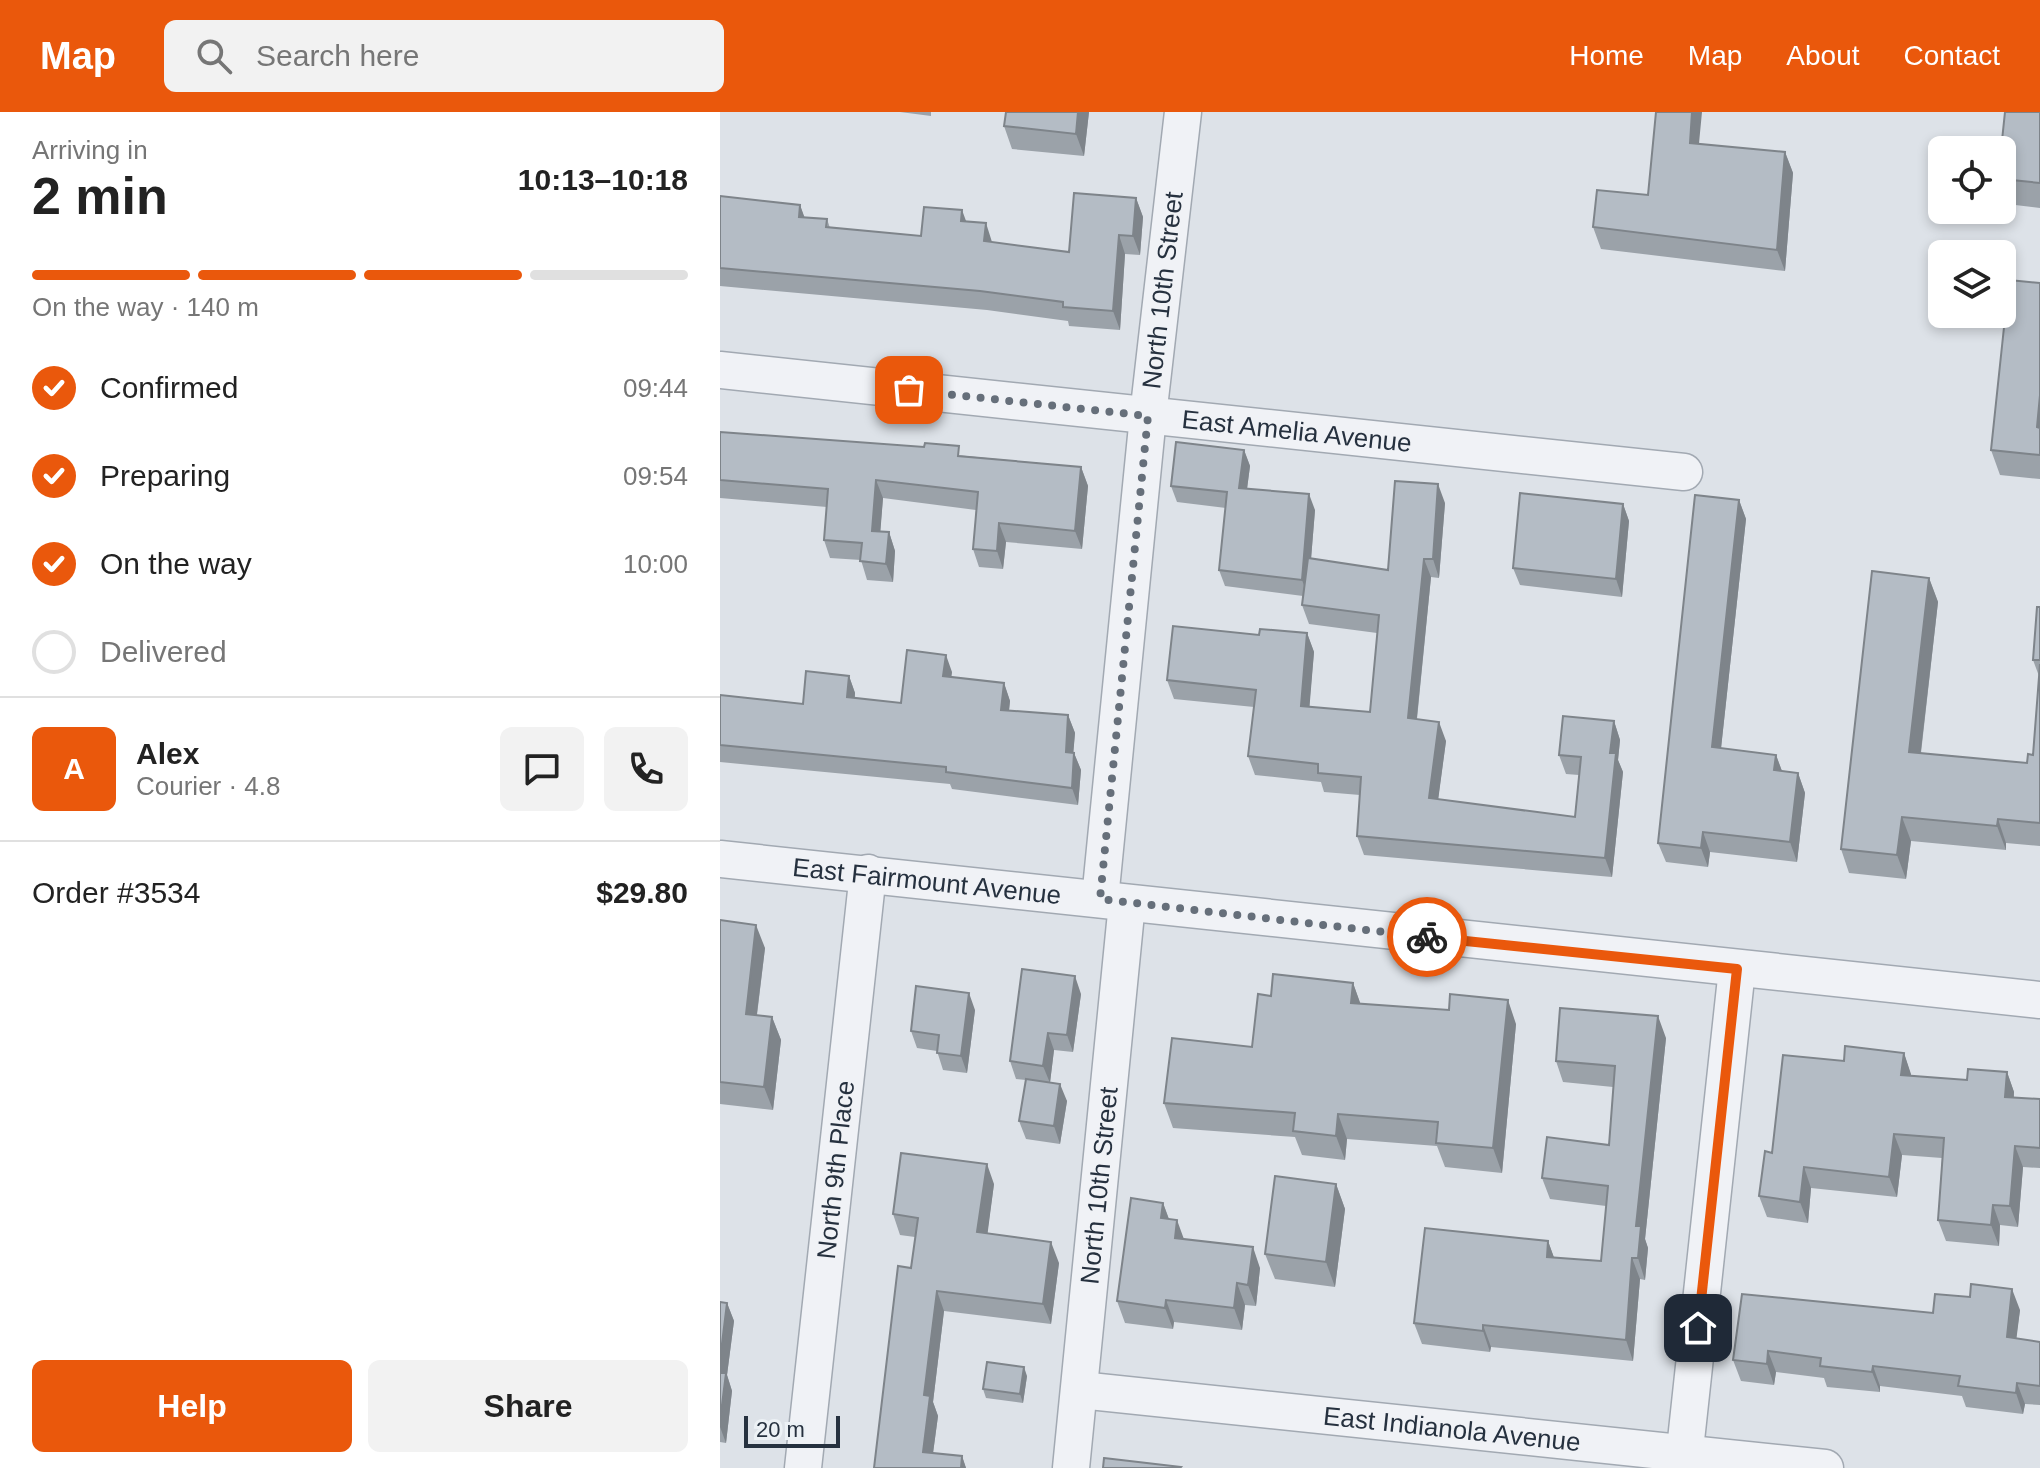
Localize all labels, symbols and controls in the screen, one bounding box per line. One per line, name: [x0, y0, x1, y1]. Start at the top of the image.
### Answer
search box: [164, 20, 724, 92]
icon: search: [192, 34, 236, 78]
text: Map: [40, 35, 116, 77]
text: Search here: [256, 39, 419, 72]
text: Home: [1569, 40, 1644, 71]
text: Map: [1688, 40, 1742, 71]
text: About: [1786, 40, 1860, 71]
text: Contact: [1904, 40, 2000, 71]
text: Arriving in: [32, 135, 148, 165]
map controls: [1928, 136, 2016, 328]
button: locate: [1928, 136, 2016, 224]
text: 10:13–10:18: [518, 163, 688, 196]
text: 2 min: [32, 167, 168, 225]
street label: North 10th Street: [1136, 189, 1189, 390]
button: layers: [1928, 240, 2016, 328]
text: On the way · 140 m: [32, 292, 259, 322]
pin: [875, 356, 943, 424]
icon: check: [32, 366, 76, 410]
icon: bag: [887, 368, 931, 412]
text: Confirmed: [100, 371, 238, 404]
text: 09:44: [623, 373, 688, 403]
street label: East Amelia Avenue: [1180, 404, 1413, 458]
icon: check: [32, 454, 76, 498]
text: Preparing: [100, 459, 230, 492]
text: 09:54: [623, 461, 688, 491]
icon: check: [32, 542, 76, 586]
text: On the way: [100, 547, 252, 580]
text: 10:00: [623, 549, 688, 579]
text: Delivered: [100, 635, 227, 668]
button: chat: [500, 727, 584, 811]
button: phone: [604, 727, 688, 811]
text: Alex: [136, 737, 199, 770]
text: A: [63, 752, 85, 785]
text: Courier · 4.8: [136, 771, 281, 801]
street label: East Fairmount Avenue: [791, 852, 1063, 910]
text: Order #3534: [32, 876, 200, 909]
text: $29.80: [596, 876, 688, 909]
courier: [1387, 897, 1467, 977]
icon: bike: [1405, 915, 1449, 959]
street label: North 9th Place: [811, 1079, 860, 1261]
street label: North 10th Street: [1074, 1085, 1124, 1285]
pin: [1664, 1294, 1732, 1362]
icon: home: [1676, 1306, 1720, 1350]
button: Help: [32, 1360, 352, 1452]
button: Share: [368, 1360, 688, 1452]
street label: East Indianola Avenue: [1322, 1401, 1582, 1457]
scale bar: [744, 1412, 840, 1448]
text: 20 m: [756, 1417, 805, 1442]

